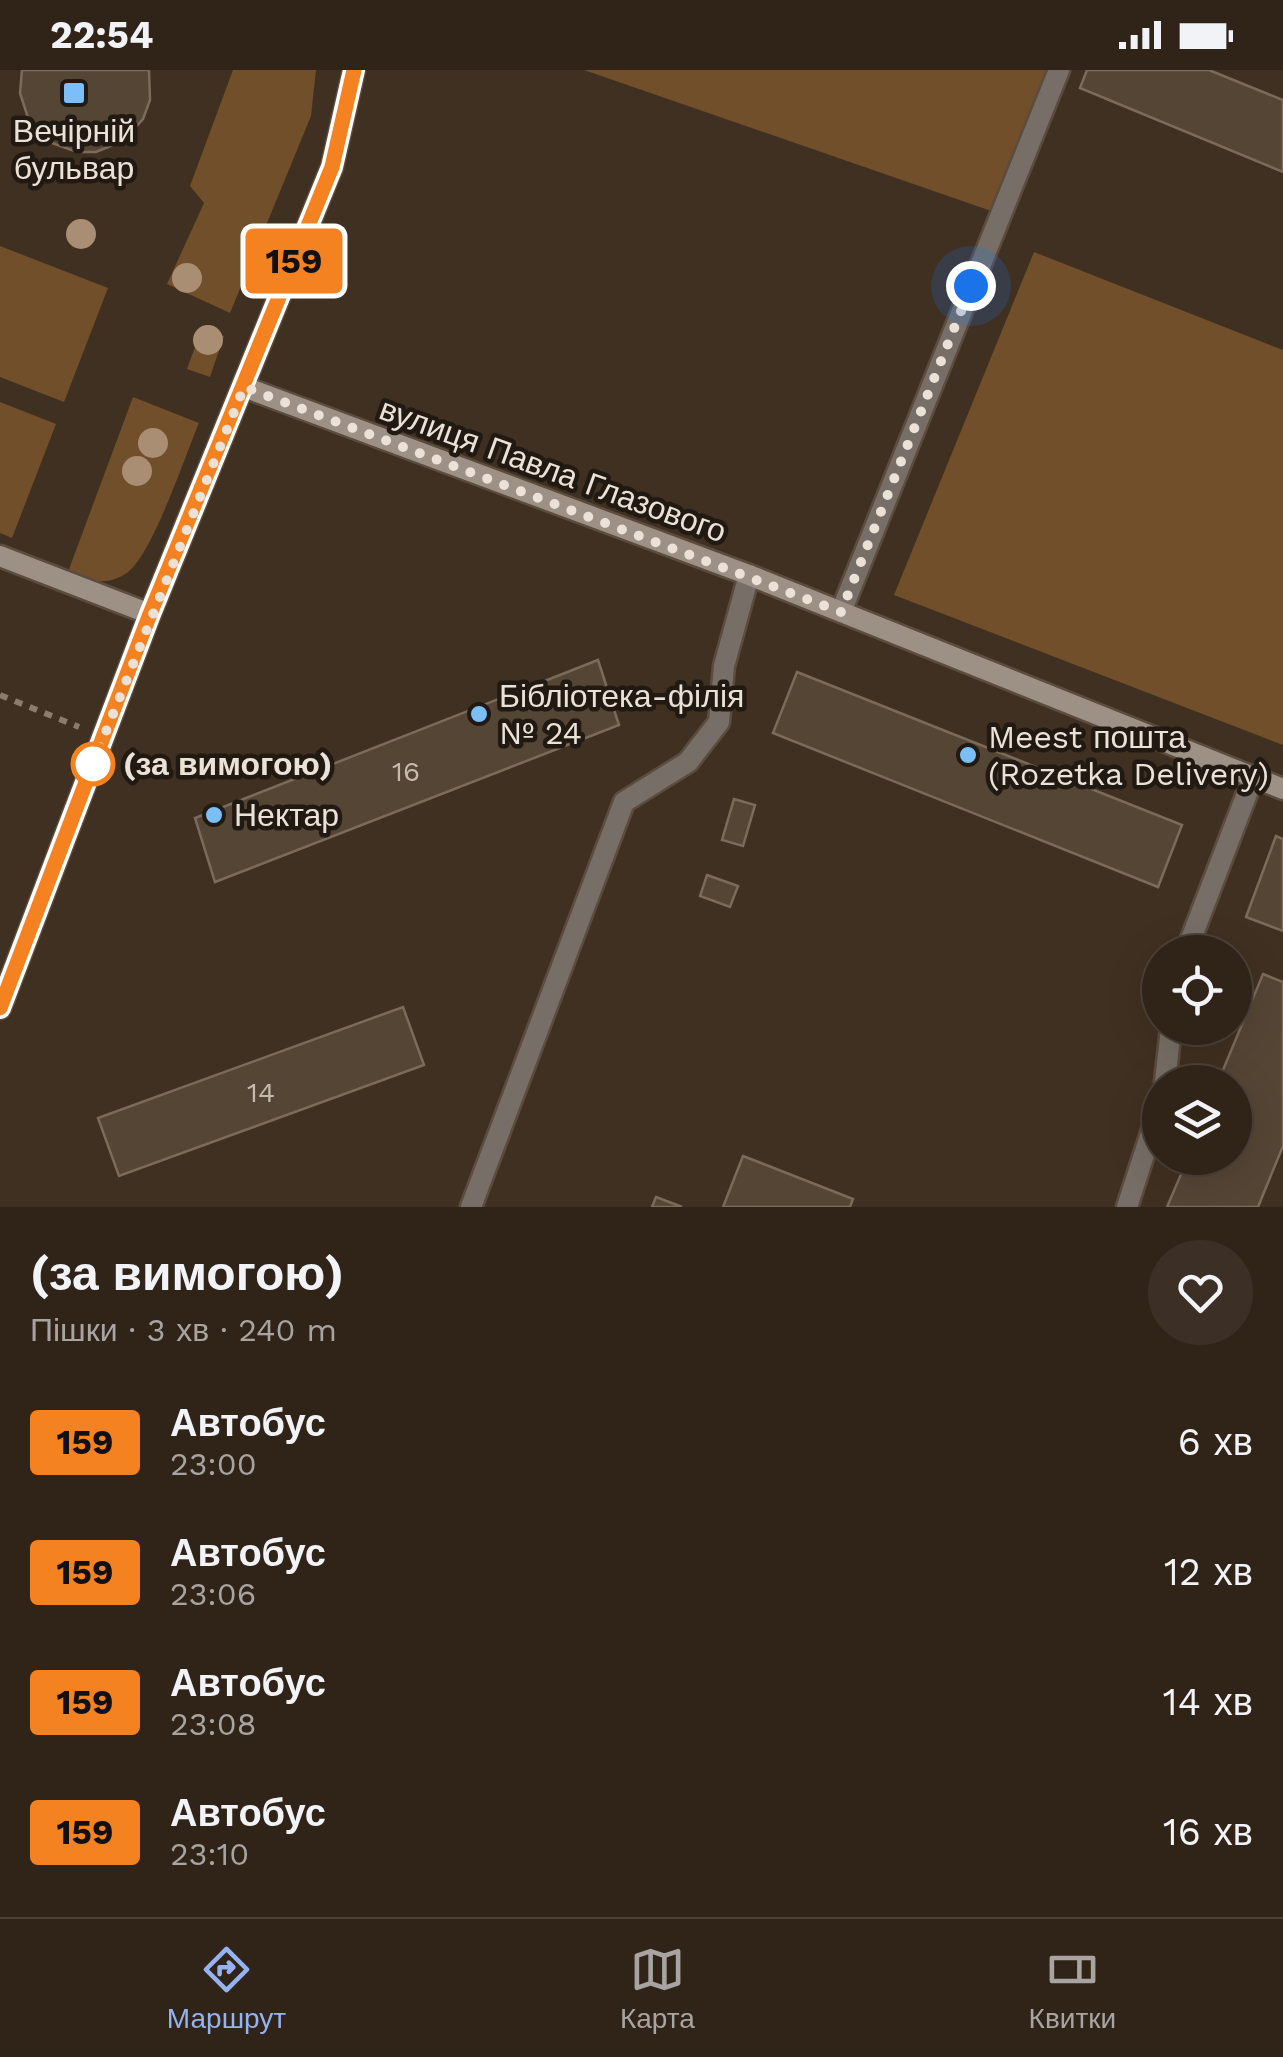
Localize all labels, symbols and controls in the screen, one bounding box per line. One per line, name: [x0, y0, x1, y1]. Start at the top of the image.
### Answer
text: 22:54: [50, 13, 153, 57]
marker: Вечірній бульвар: [61, 80, 87, 106]
place label: Вечірній бульвар: [13, 112, 135, 187]
line badge: 159: [236, 228, 352, 294]
text: 159: [265, 240, 323, 282]
your location: [946, 261, 996, 311]
street label: вулиця Павла Глазового: [374, 390, 732, 550]
place label: Бібліотека-філія № 24: [499, 677, 744, 752]
marker: Бібліотека-філія № 24: [468, 703, 490, 725]
place label: Meest пошта (Rozetka Delivery): [988, 718, 1269, 793]
marker: (за вимогою): [72, 743, 114, 785]
marker: Meest пошта (Rozetka Delivery): [957, 744, 979, 766]
place label: (за вимогою): [123, 745, 332, 783]
house number: 16: [392, 755, 420, 788]
place label: Нектар: [234, 796, 339, 834]
marker: Нектар: [203, 804, 225, 826]
map controls: [1142, 935, 1252, 1175]
button: locate: [1142, 935, 1252, 1045]
button: layers: [1142, 1065, 1252, 1175]
house number: 14: [247, 1076, 275, 1109]
button: heart: [1148, 1240, 1253, 1345]
text: (за вимогою): [30, 1245, 344, 1302]
text: Пішки · 3 хв · 240 m: [30, 1311, 337, 1349]
text: Автобус: [170, 1401, 326, 1445]
text: 6 хв: [1178, 1420, 1253, 1464]
text: 159: [56, 1421, 114, 1463]
text: 23:00: [170, 1445, 257, 1483]
text: Автобус: [170, 1531, 326, 1575]
text: 12 хв: [1164, 1550, 1253, 1594]
text: 159: [56, 1551, 114, 1593]
text: 23:06: [170, 1575, 256, 1613]
text: Автобус: [170, 1661, 326, 1705]
text: 14 хв: [1163, 1680, 1253, 1724]
text: 159: [56, 1681, 114, 1723]
text: 23:08: [170, 1705, 256, 1743]
text: Автобус: [170, 1791, 326, 1835]
text: 16 хв: [1163, 1810, 1253, 1854]
text: 159: [56, 1811, 114, 1853]
text: 23:10: [170, 1835, 249, 1873]
tab: Маршрут: [167, 1942, 286, 2035]
tab: Карта: [620, 1942, 695, 2035]
tab: Квитки: [1029, 1942, 1116, 2035]

